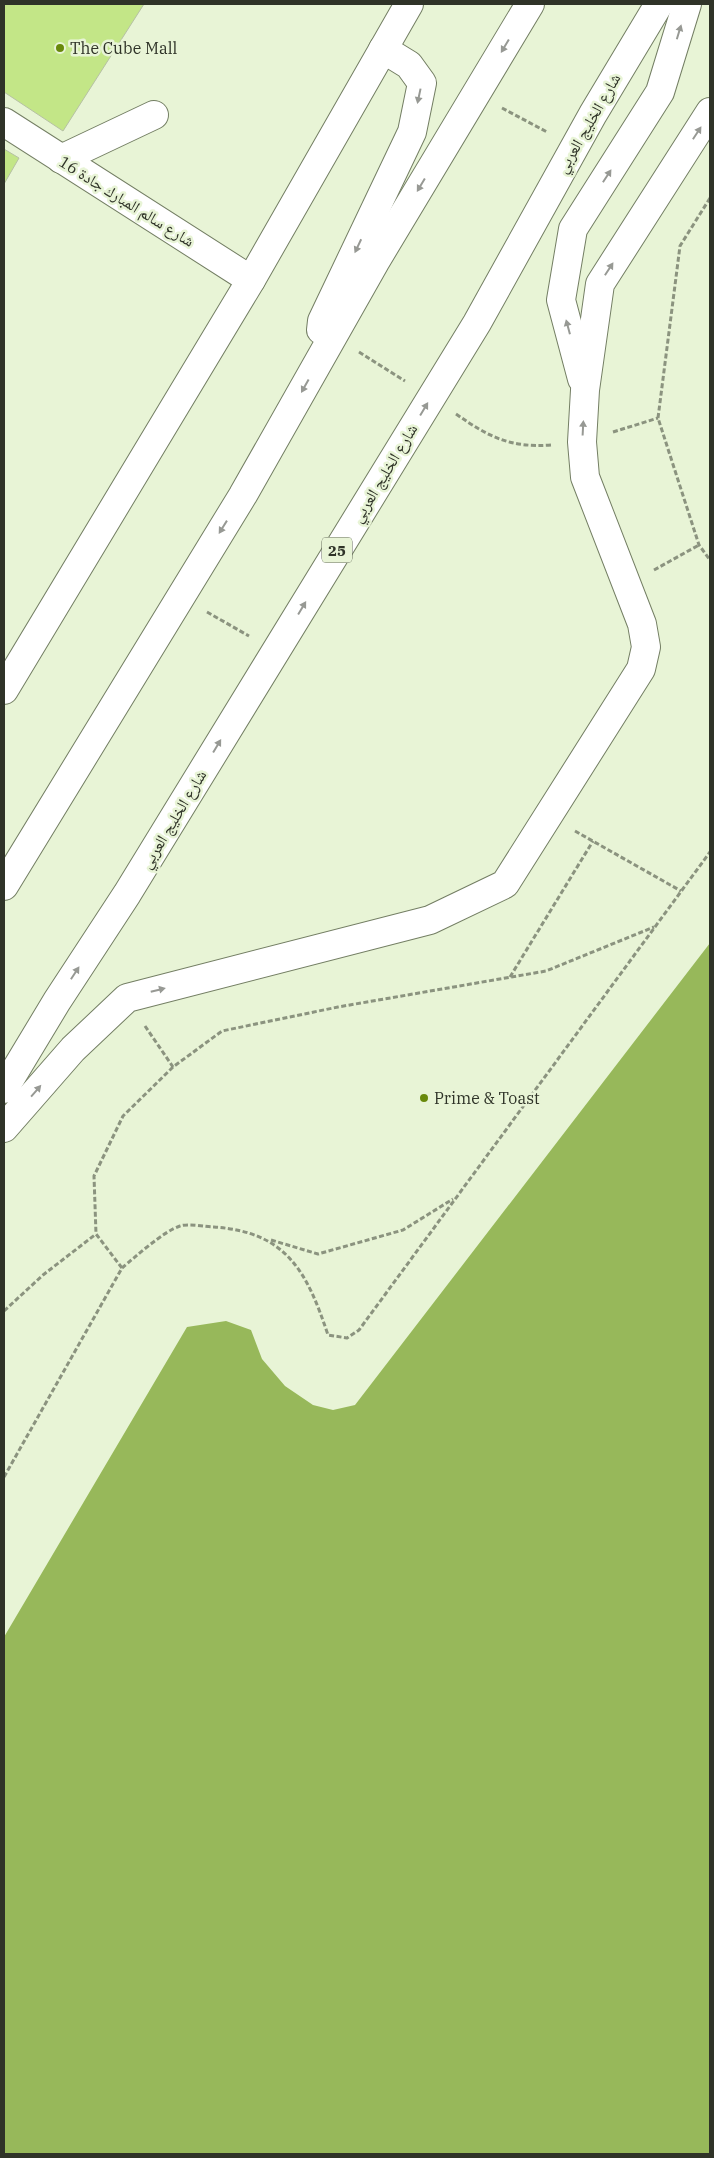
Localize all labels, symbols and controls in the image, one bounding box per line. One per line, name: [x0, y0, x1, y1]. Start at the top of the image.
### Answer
one-way arrow: [675, 24, 683, 39]
place label: The Cube Mall: [70, 38, 177, 58]
one-way arrow: [500, 39, 509, 52]
marker: The Cube Mall: [54, 42, 66, 54]
street label: شارع الخليج العربي: [551, 70, 627, 178]
one-way arrow: [415, 89, 423, 104]
one-way arrow: [692, 126, 702, 139]
street label: شارع سالم المبارك جادة 16: [55, 151, 198, 252]
one-way arrow: [602, 169, 611, 183]
one-way arrow: [417, 178, 426, 191]
one-way arrow: [353, 238, 362, 253]
one-way arrow: [605, 263, 614, 276]
one-way arrow: [563, 319, 571, 334]
one-way arrow: [300, 380, 309, 393]
one-way arrow: [419, 403, 428, 416]
street label: شارع الخليج العربي: [347, 420, 424, 528]
one-way arrow: [579, 420, 587, 436]
one-way arrow: [219, 520, 228, 534]
road number: 25: [322, 538, 352, 562]
one-way arrow: [298, 601, 307, 614]
one-way arrow: [213, 740, 222, 753]
street label: شارع الخليج العربي: [136, 766, 213, 874]
one-way arrow: [70, 966, 80, 979]
one-way arrow: [151, 986, 166, 994]
one-way arrow: [30, 1086, 42, 1098]
place label: Prime & Toast: [434, 1088, 540, 1108]
marker: Prime & Toast: [418, 1092, 430, 1104]

